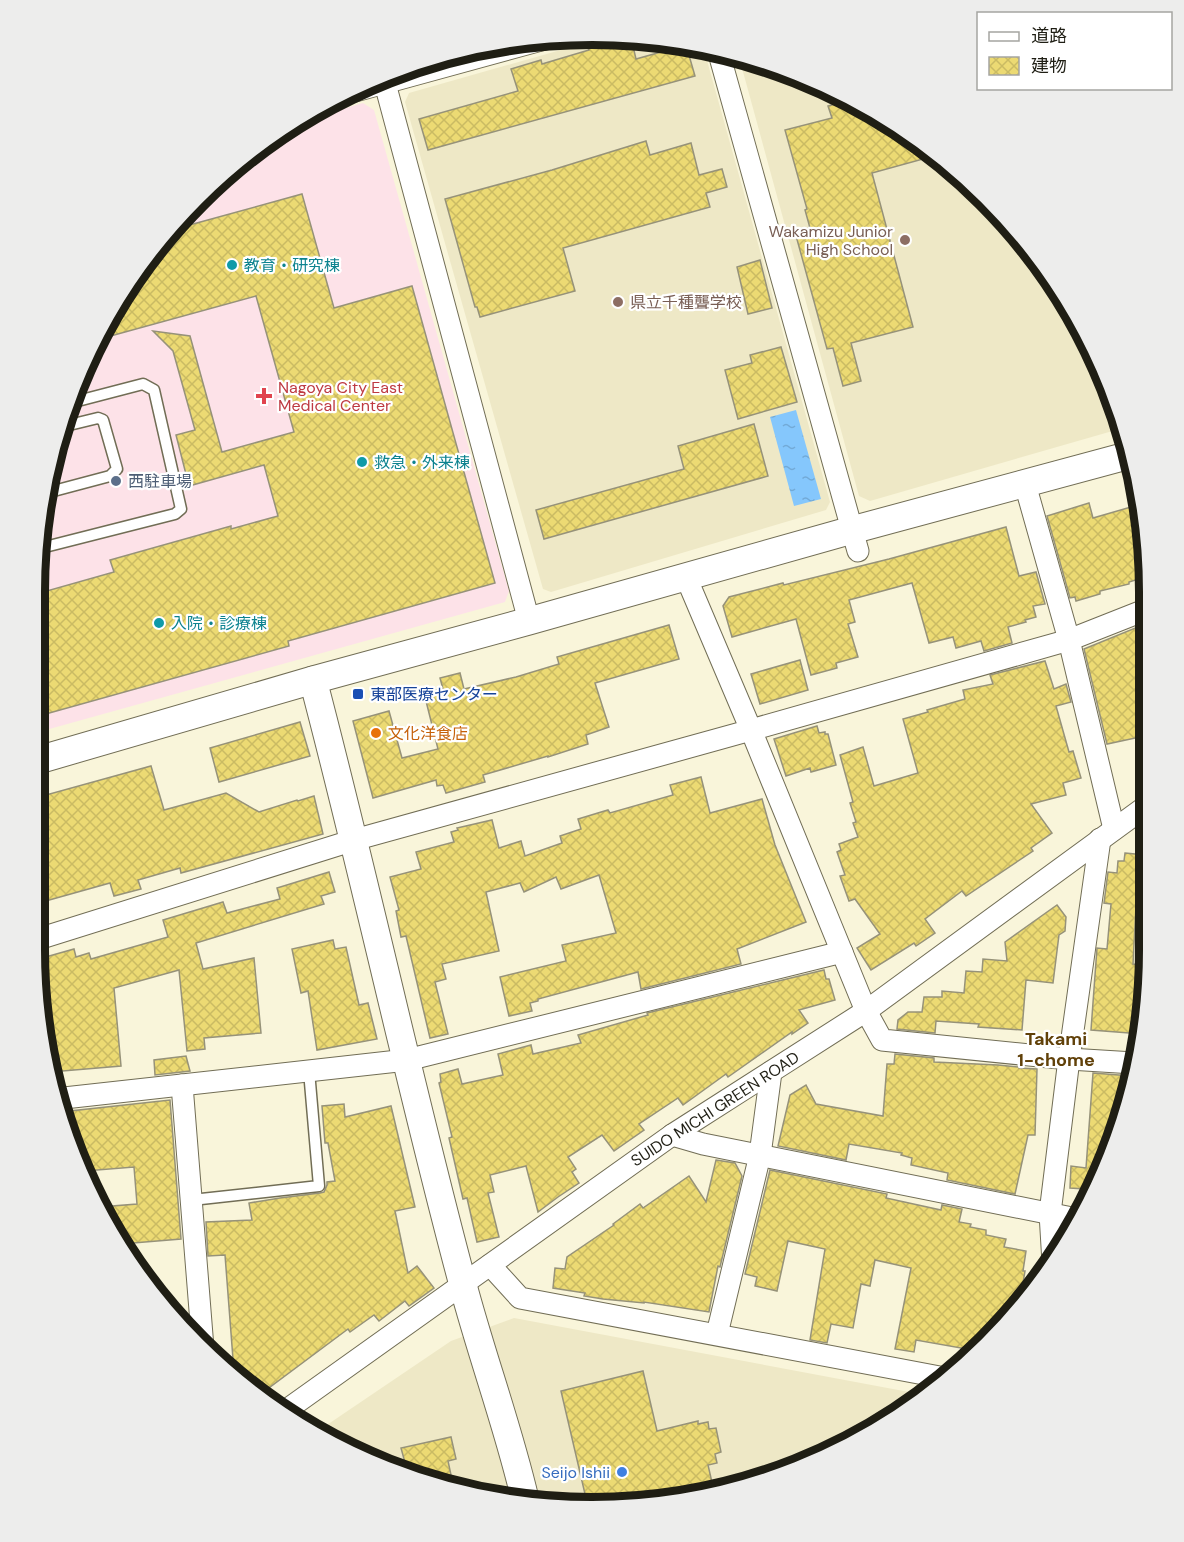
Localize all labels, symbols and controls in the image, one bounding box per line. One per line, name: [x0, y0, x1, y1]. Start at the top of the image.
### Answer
legend: [977, 12, 1172, 90]
text: 道路: [1031, 24, 1067, 48]
text: 建物: [1031, 54, 1067, 78]
place label: Wakamizu Junior High School: [768, 221, 893, 260]
marker: Wakamizu Junior High School: [898, 233, 912, 247]
place label: 教育・研究棟: [244, 255, 340, 276]
marker: 教育・研究棟: [225, 258, 239, 272]
place label: 県立千種聾学校: [630, 292, 742, 313]
marker: 県立千種聾学校: [611, 295, 625, 309]
place label: Nagoya City East Medical Center: [278, 377, 403, 416]
marker: Nagoya City East Medical Center: [255, 387, 273, 405]
place label: 救急・外来棟: [374, 452, 470, 473]
marker: 救急・外来棟: [355, 455, 369, 469]
place label: 西駐車場: [128, 471, 192, 492]
marker: 西駐車場: [109, 474, 123, 488]
place label: 入院・診療棟: [171, 613, 267, 634]
marker: 入院・診療棟: [152, 616, 166, 630]
place label: 東部医療センター: [370, 684, 498, 705]
marker: 東部医療センター: [351, 687, 365, 701]
place label: 文化洋食店: [388, 723, 468, 744]
marker: 文化洋食店: [369, 726, 383, 740]
district label: Takami 1-chome: [1017, 1027, 1095, 1072]
street label: SUIDO MICHI GREEN ROAD: [627, 1047, 803, 1171]
place label: Seijo Ishii: [542, 1462, 610, 1483]
marker: Seijo Ishii: [615, 1465, 629, 1479]

